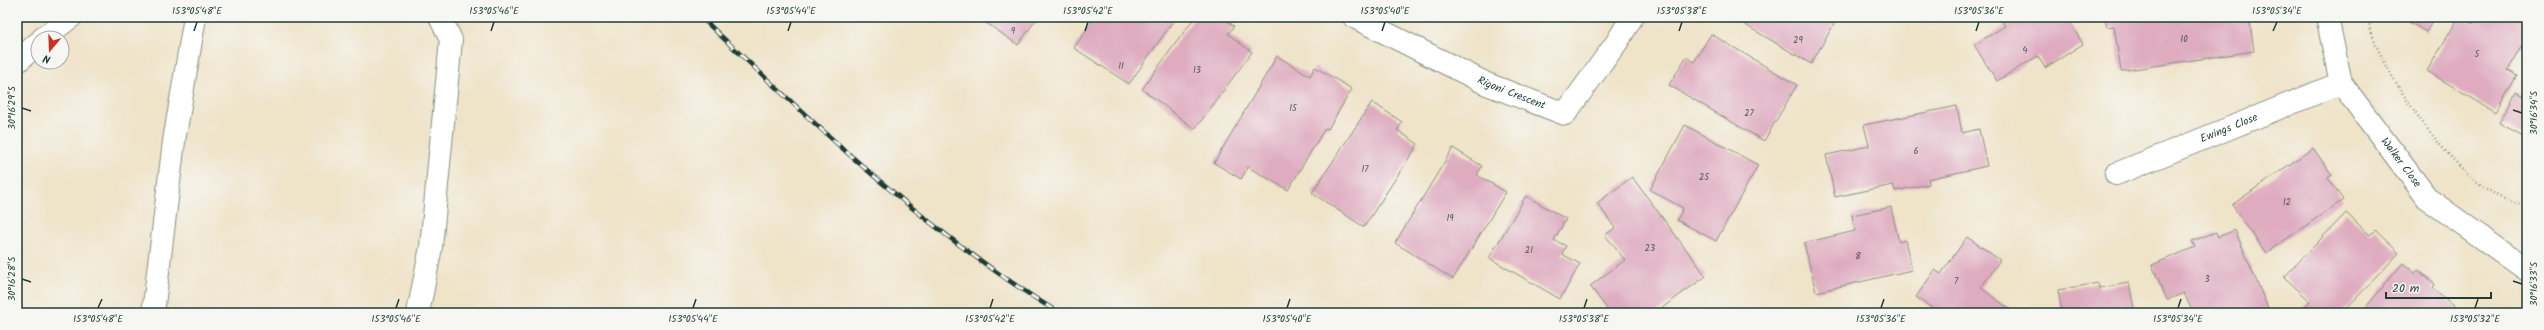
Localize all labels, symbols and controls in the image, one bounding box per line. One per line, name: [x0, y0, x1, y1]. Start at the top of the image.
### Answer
text: 153°05'48"E: [172, 3, 223, 19]
text: 153°05'46"E: [469, 3, 520, 19]
text: 153°05'44"E: [766, 3, 817, 19]
text: 153°05'42"E: [1063, 3, 1114, 19]
text: 153°05'40"E: [1360, 3, 1411, 19]
text: 153°05'38"E: [1657, 3, 1708, 19]
text: 153°05'36"E: [1954, 3, 2005, 19]
text: 153°05'34"E: [2252, 3, 2303, 19]
house number: 9: [1011, 24, 1016, 39]
north arrow: [30, 30, 70, 70]
house number: 10: [2180, 32, 2188, 47]
house number: 29: [1793, 33, 1803, 48]
house number: 4: [2023, 43, 2028, 58]
house number: 5: [2475, 47, 2481, 62]
text: N: [41, 49, 53, 68]
house number: 11: [1118, 59, 1124, 74]
house number: 13: [1193, 63, 1201, 78]
street label: Rigoni Crescent: [1474, 71, 1549, 115]
text: 30°16'29"S: [4, 86, 20, 130]
text: 30°16'34"S: [2526, 90, 2542, 135]
house number: 15: [1289, 101, 1298, 116]
house number: 27: [1744, 106, 1755, 121]
street label: Ewings Close: [2198, 109, 2261, 148]
street label: Walker Close: [2376, 134, 2426, 192]
house number: 6: [1913, 144, 1919, 159]
house number: 17: [1362, 162, 1369, 177]
house number: 25: [1699, 170, 1710, 185]
house number: 12: [2283, 195, 2291, 210]
house number: 19: [1446, 211, 1454, 226]
house number: 23: [1645, 241, 1655, 256]
house number: 21: [1525, 243, 1533, 258]
house number: 8: [1855, 249, 1861, 264]
text: 30°16'28"S: [4, 256, 20, 301]
text: 30°16'33"S: [2526, 261, 2542, 306]
house number: 3: [2204, 272, 2210, 287]
house number: 7: [1954, 274, 1959, 289]
scale bar: [2386, 274, 2491, 300]
text: 20 m: [2392, 279, 2420, 298]
text: 153°05'48"E: [73, 311, 124, 327]
text: 153°05'46"E: [371, 311, 422, 327]
text: 153°05'44"E: [668, 311, 719, 327]
text: 153°05'42"E: [965, 311, 1016, 327]
text: 153°05'40"E: [1262, 311, 1313, 327]
text: 153°05'38"E: [1559, 311, 1610, 327]
text: 153°05'36"E: [1856, 311, 1907, 327]
text: 153°05'34"E: [2153, 311, 2204, 327]
text: 153°05'32"E: [2450, 311, 2501, 327]

